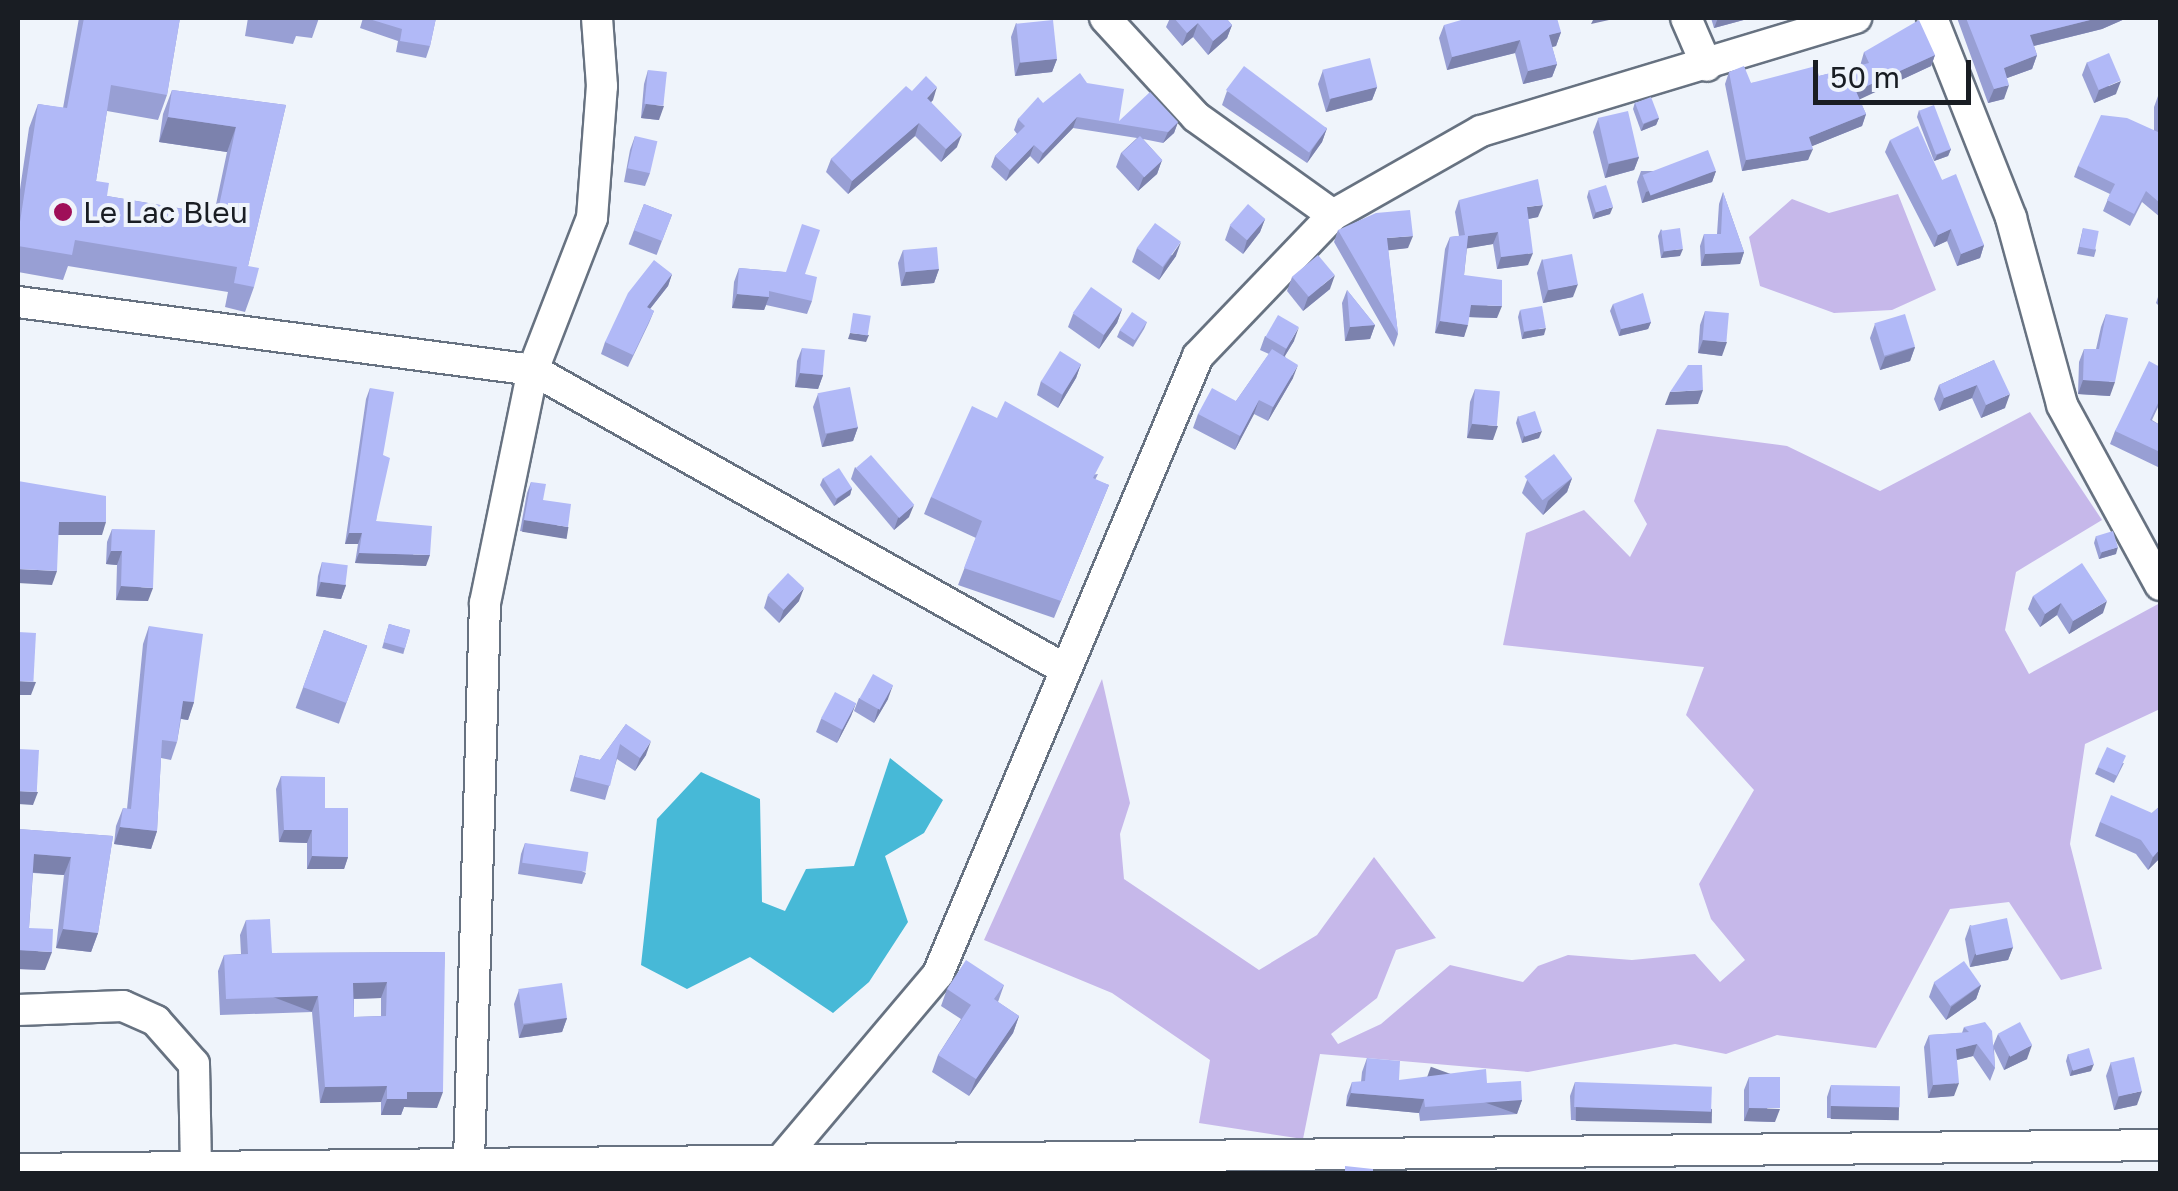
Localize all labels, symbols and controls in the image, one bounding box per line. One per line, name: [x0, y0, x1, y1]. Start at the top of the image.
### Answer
scale bar: [1818, 40, 1976, 102]
text: 50 m: [1830, 59, 1900, 95]
place label: Le Lac Bleu: [83, 194, 248, 230]
marker: Le Lac Bleu: [52, 201, 74, 223]

